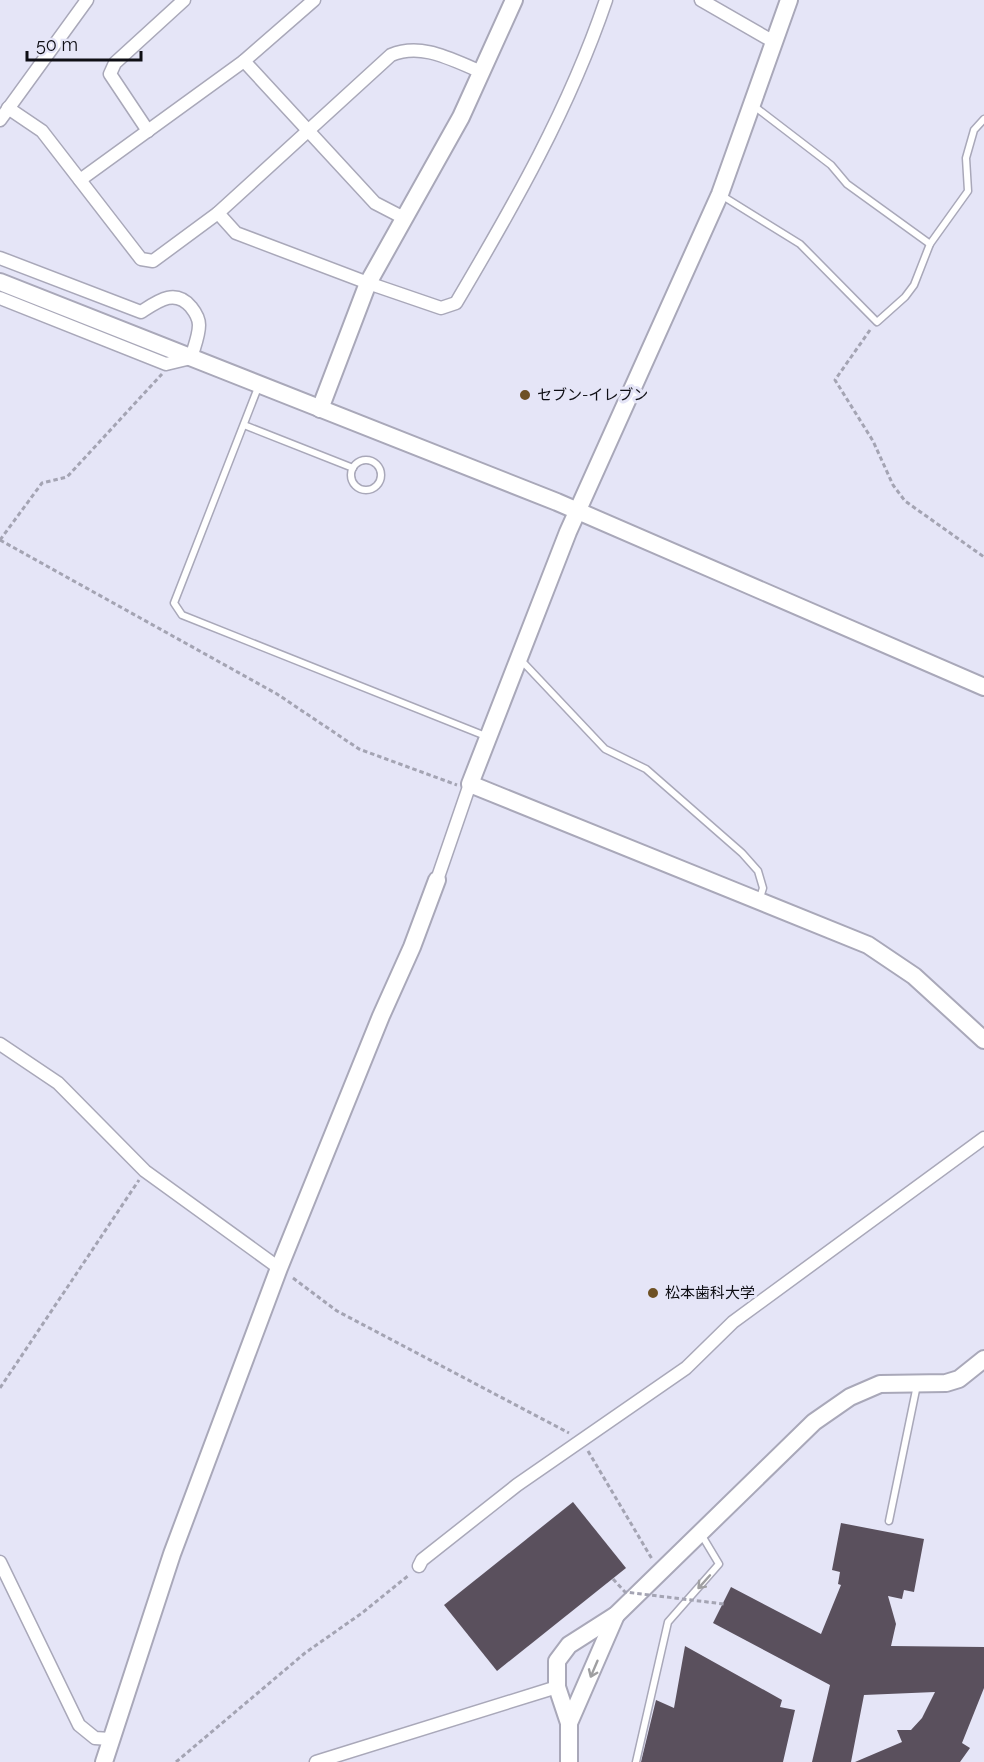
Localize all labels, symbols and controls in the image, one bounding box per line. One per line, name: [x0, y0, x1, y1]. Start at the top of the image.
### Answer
scale bar: [27, 24, 141, 62]
text: 50 m: [36, 34, 78, 55]
place label: セブン-イレブン: [537, 386, 648, 404]
marker: セブン-イレブン: [518, 388, 532, 402]
place label: 松本歯科大学: [665, 1284, 755, 1302]
marker: 松本歯科大学: [646, 1286, 660, 1300]
one-way arrow: [697, 1574, 711, 1589]
one-way arrow: [587, 1660, 599, 1678]

